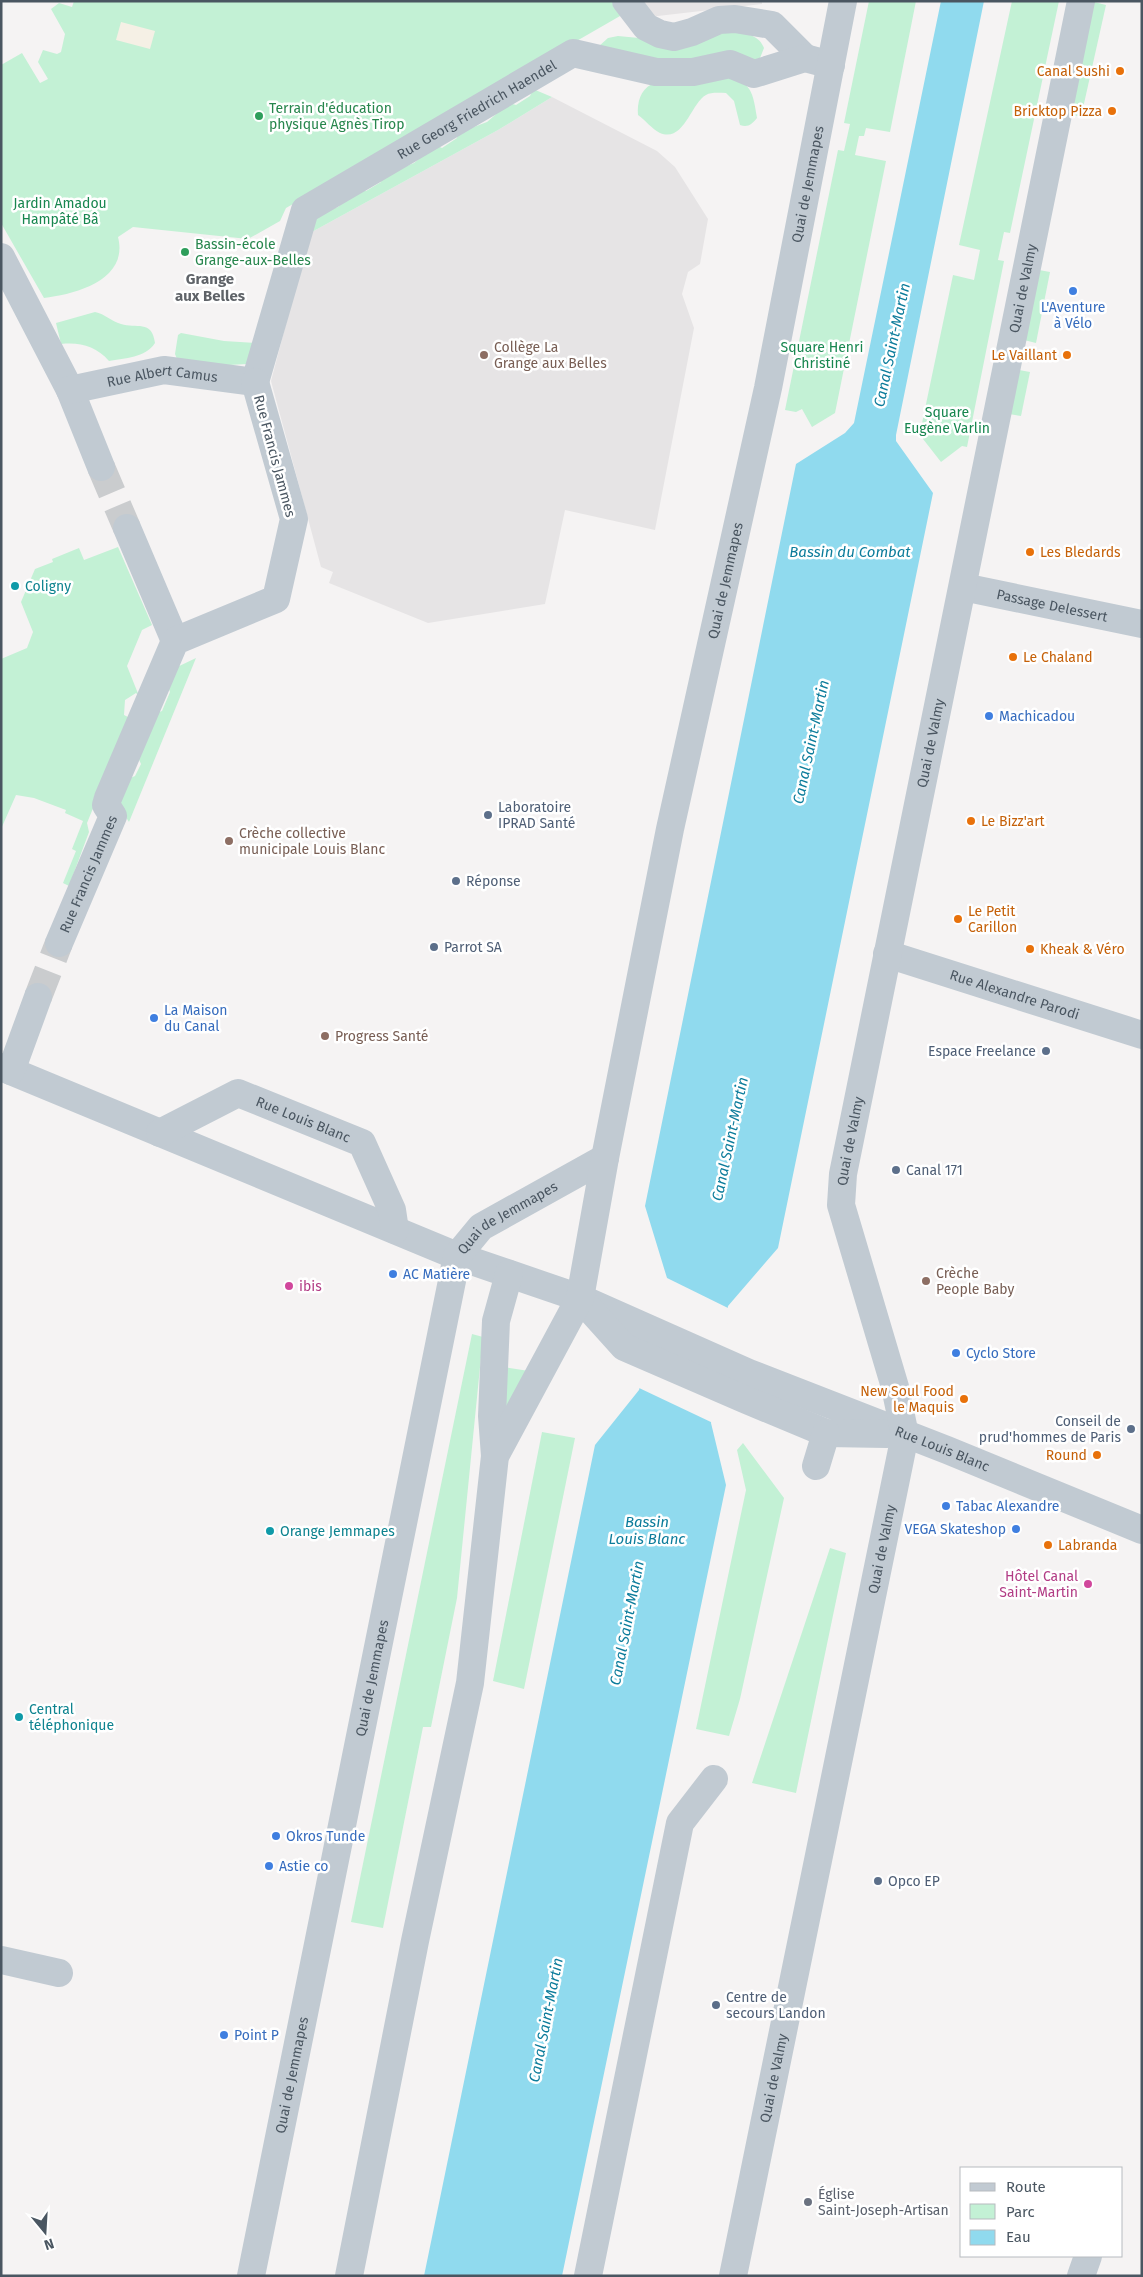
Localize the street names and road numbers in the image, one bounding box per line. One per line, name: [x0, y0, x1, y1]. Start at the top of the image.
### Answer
street label: Rue Georg Friedrich Haendel: [394, 57, 560, 163]
street label: Quai de Jemmapes: [788, 124, 828, 244]
street label: Quai de Valmy: [1006, 242, 1041, 335]
street label: Rue Albert Camus: [105, 362, 219, 391]
street label: Rue Francis Jammes: [250, 393, 299, 520]
street label: Quai de Jemmapes: [704, 520, 747, 641]
street label: Passage Delessert: [995, 586, 1110, 626]
street label: Quai de Valmy: [914, 697, 948, 789]
street label: Rue Francis Jammes: [56, 812, 121, 936]
street label: Rue Alexandre Parodi: [948, 966, 1082, 1024]
street label: Rue Louis Blanc: [253, 1093, 353, 1147]
street label: Quai de Valmy: [834, 1095, 868, 1186]
street label: Quai de Jemmapes: [454, 1178, 561, 1258]
street label: Rue Louis Blanc: [892, 1423, 992, 1476]
street label: Quai de Valmy: [865, 1503, 900, 1595]
street label: Quai de Jemmapes: [352, 1618, 392, 1738]
street label: Quai de Jemmapes: [272, 2015, 312, 2135]
street label: Quai de Valmy: [757, 2032, 791, 2124]

